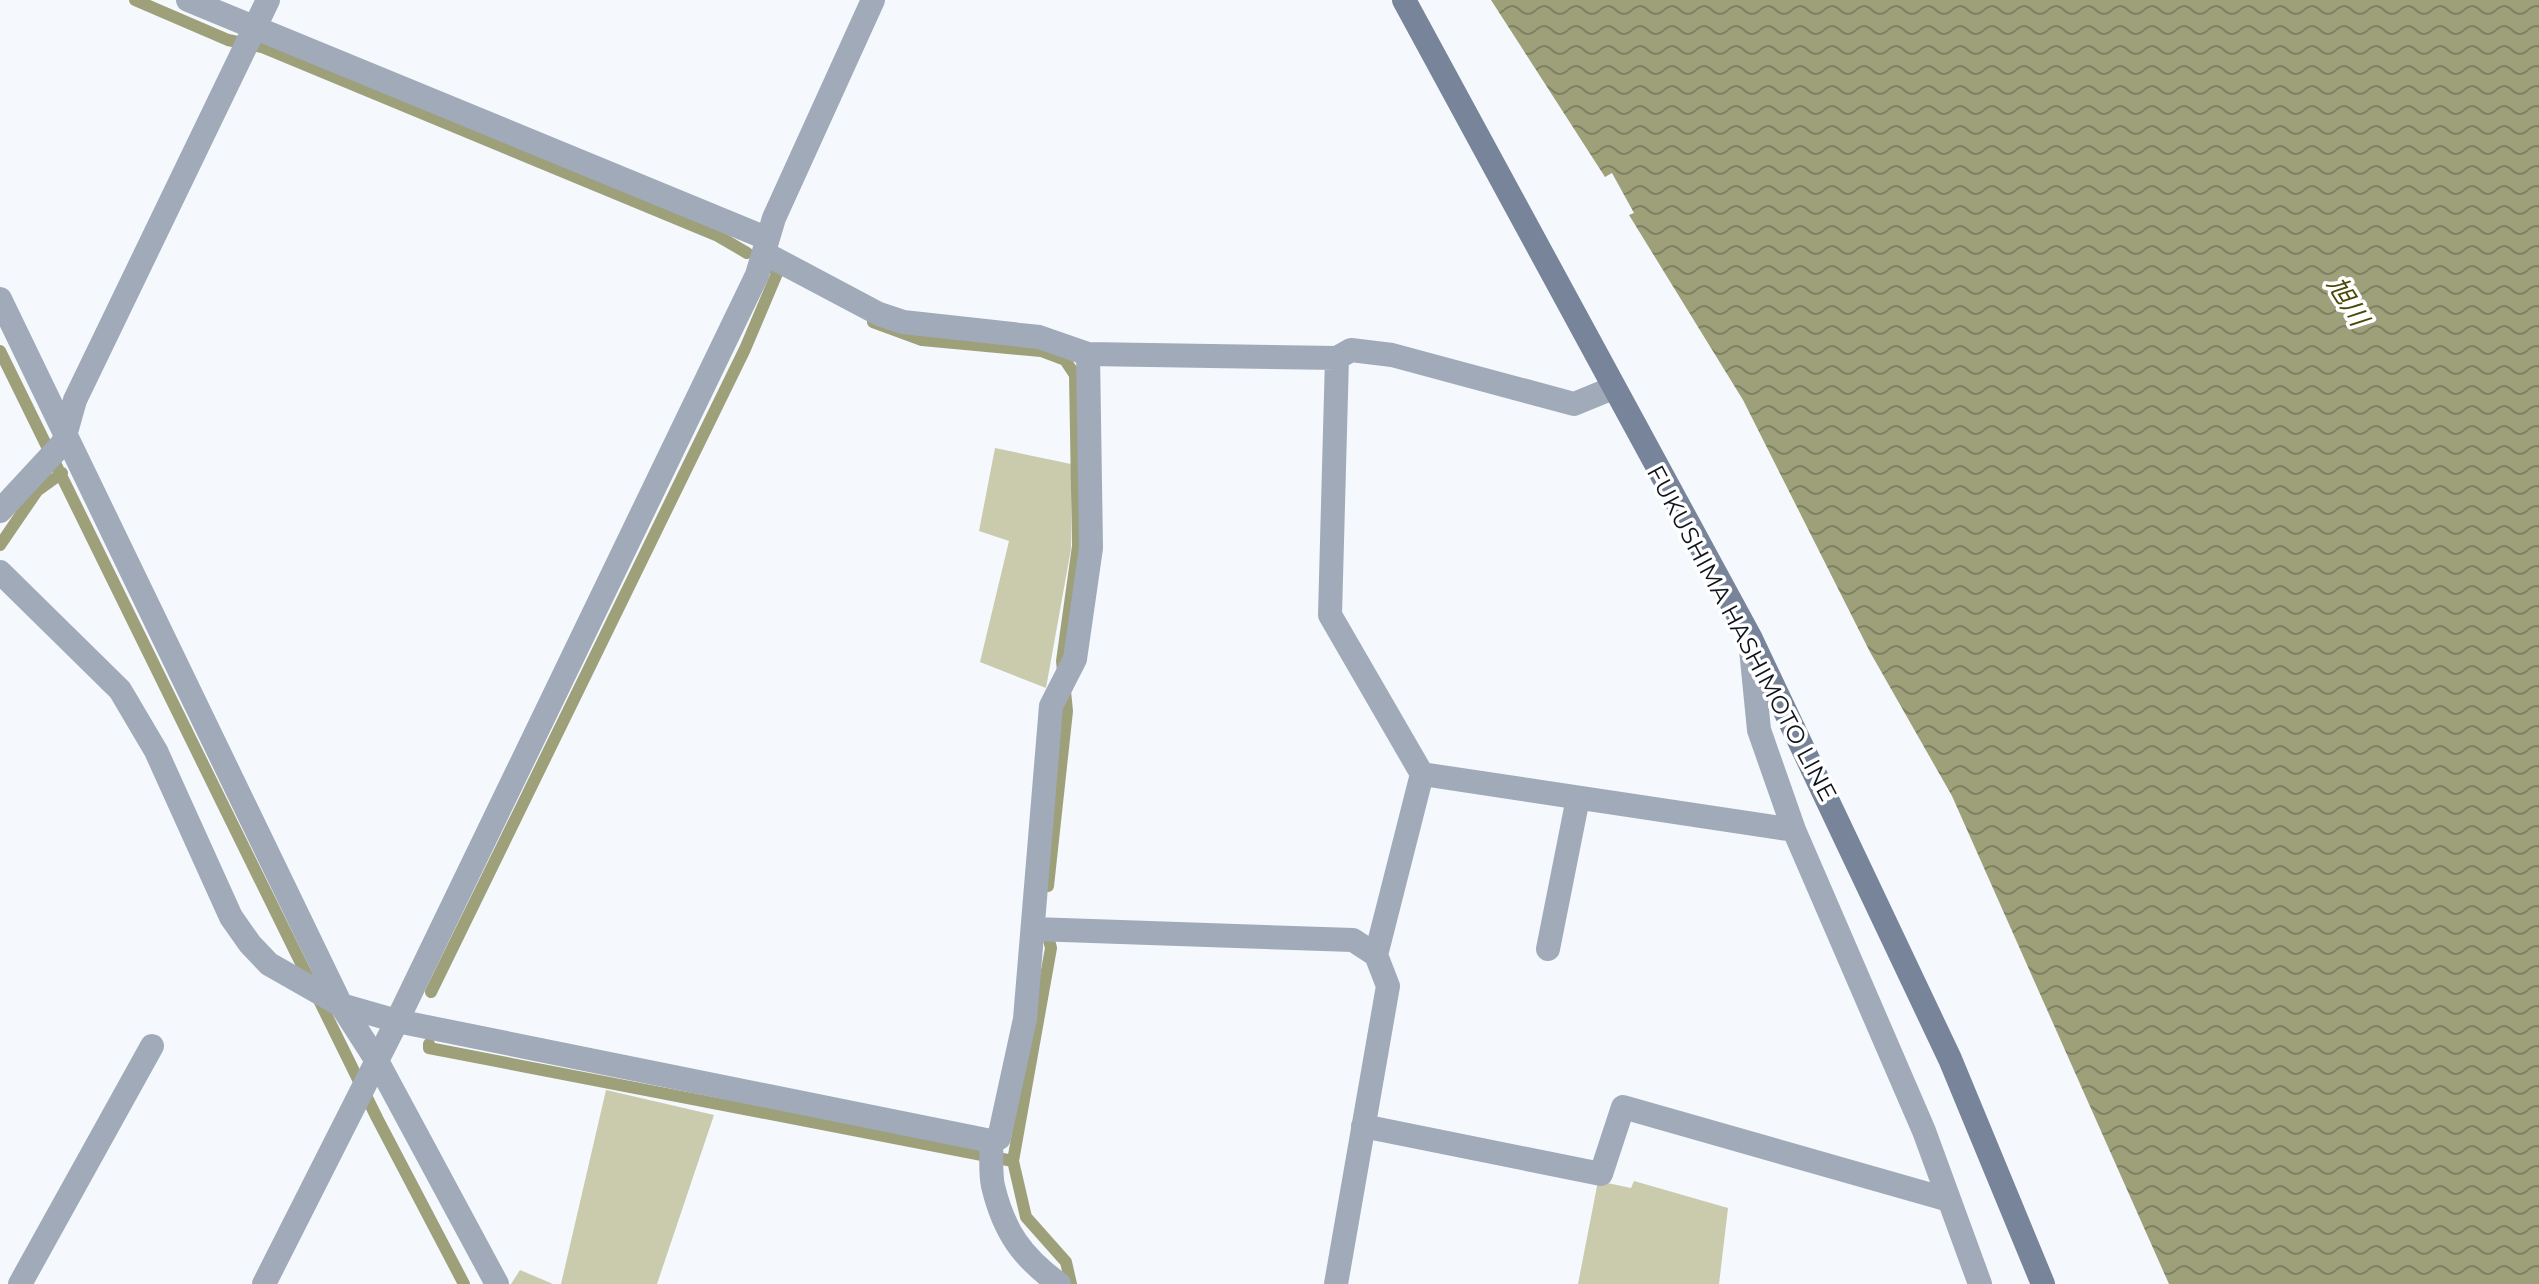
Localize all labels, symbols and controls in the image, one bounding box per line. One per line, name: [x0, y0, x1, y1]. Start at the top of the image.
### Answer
water label: 旭川: [2321, 270, 2377, 334]
street label: FUKUSHIMA HASHIMOTO LINE: [1641, 460, 1843, 806]

